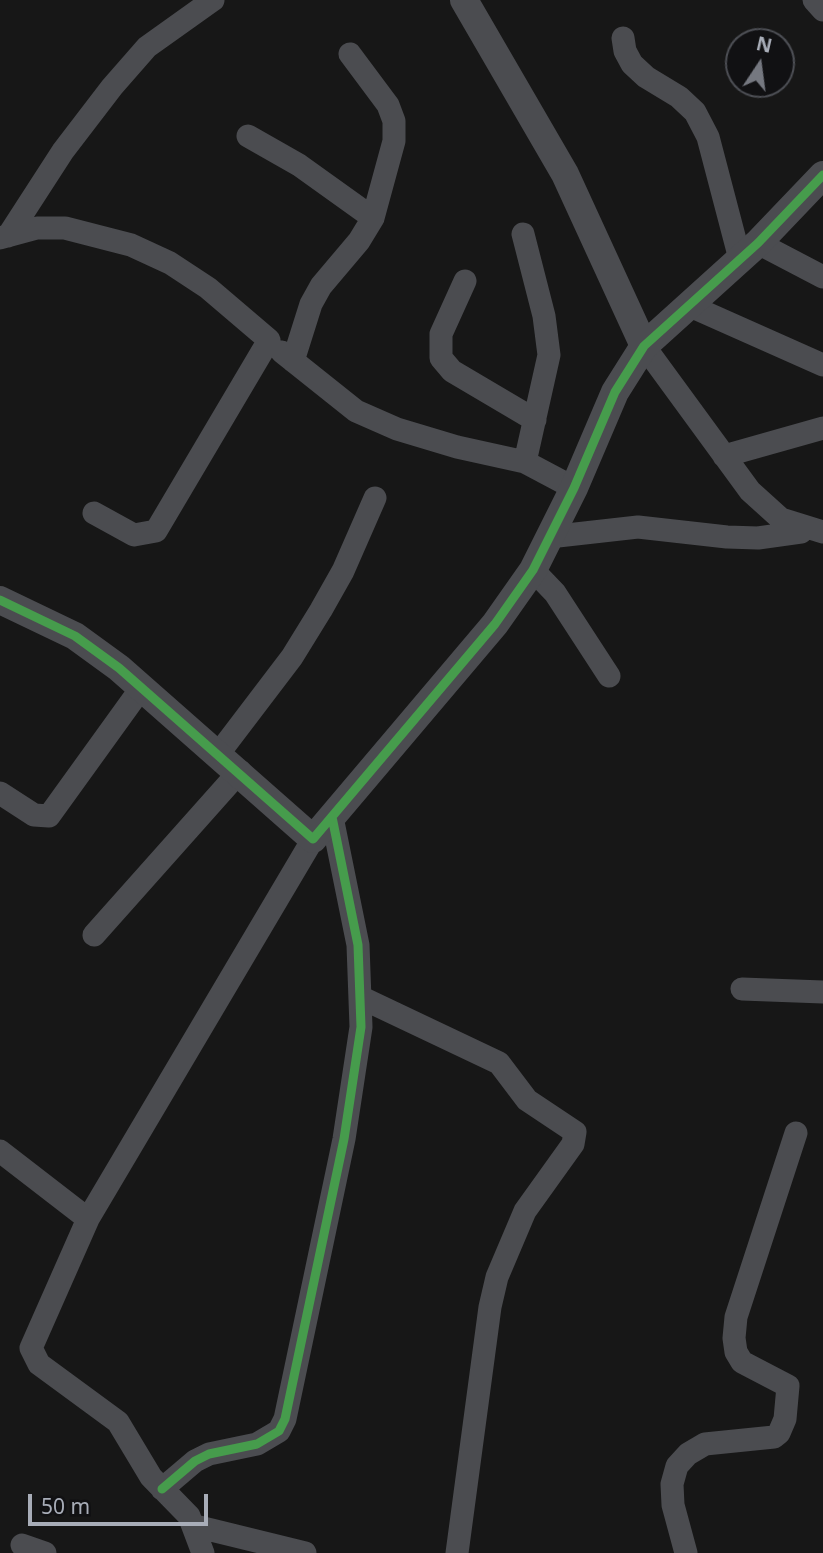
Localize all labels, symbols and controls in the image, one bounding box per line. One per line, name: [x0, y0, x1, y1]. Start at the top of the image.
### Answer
north arrow: [725, 28, 795, 98]
text: N: [754, 30, 775, 59]
scale bar: [32, 1480, 212, 1524]
text: 50 m: [41, 1492, 90, 1520]

